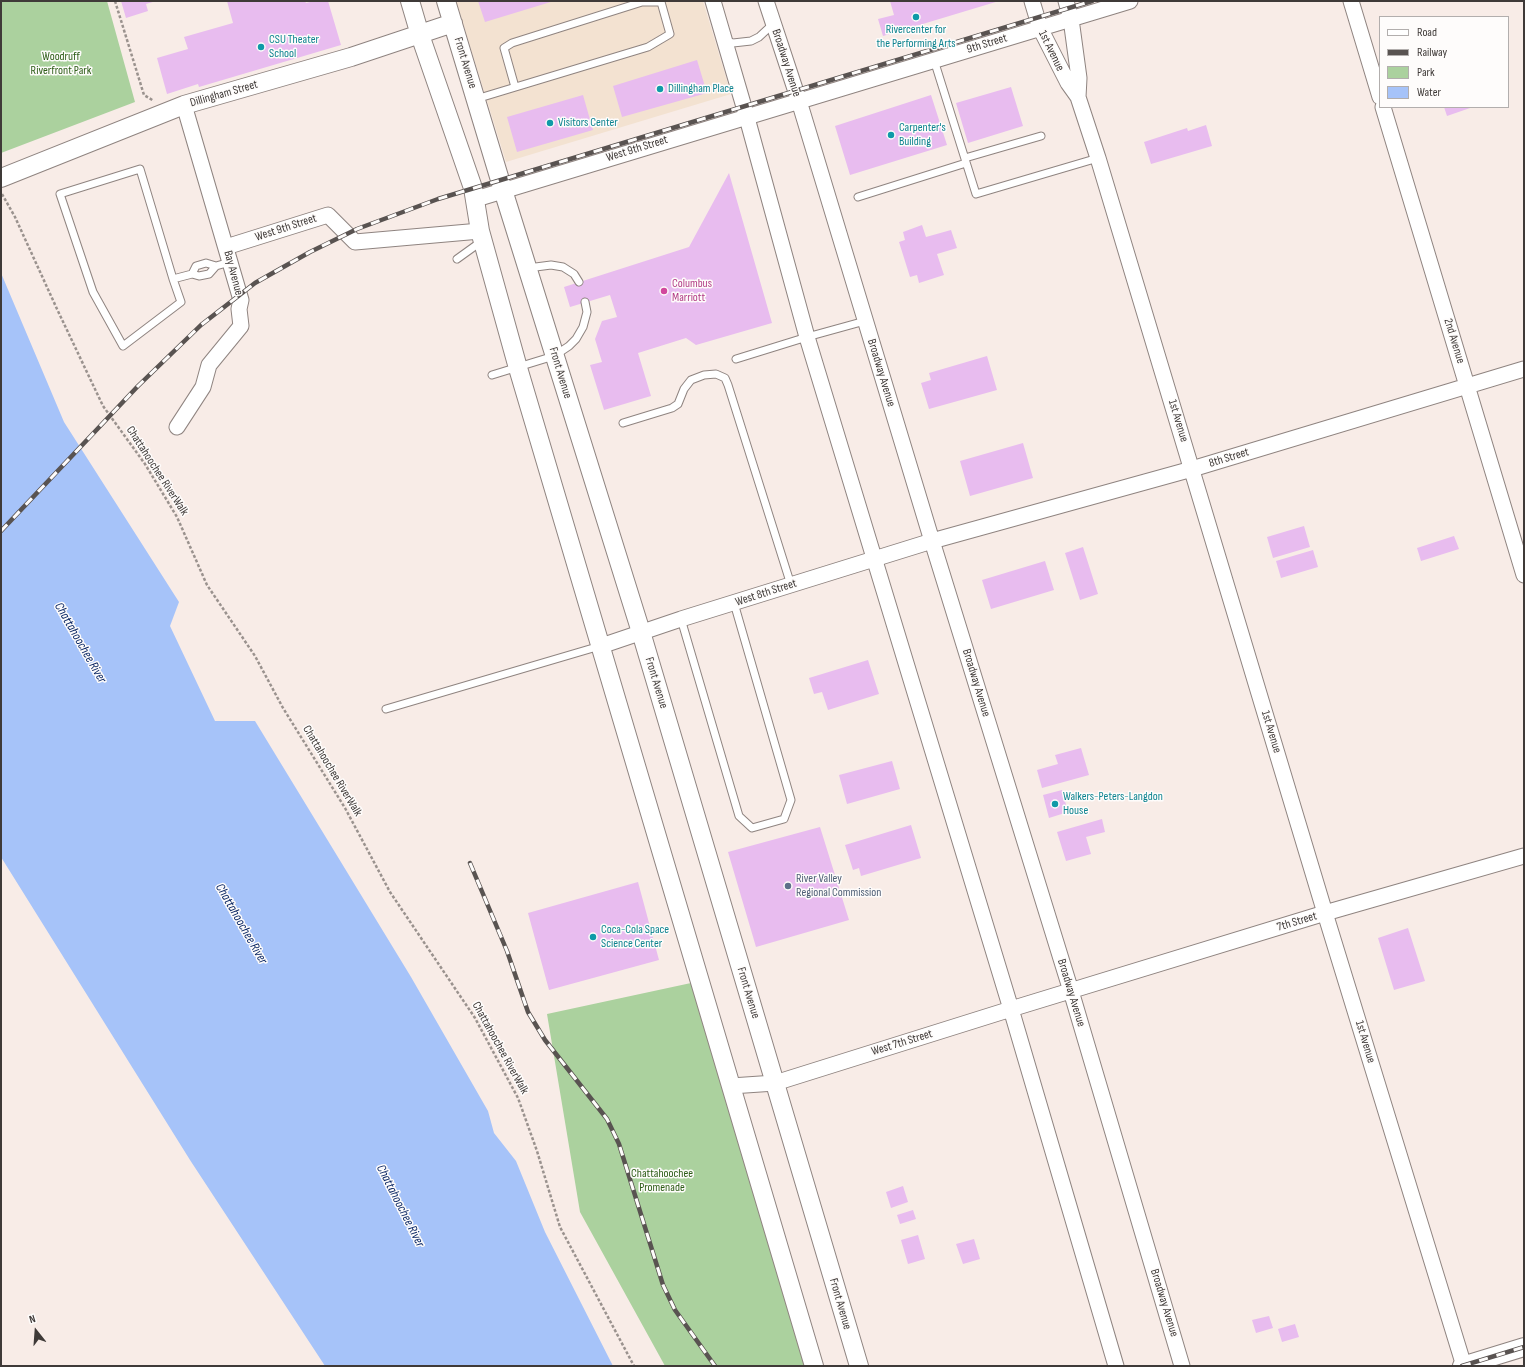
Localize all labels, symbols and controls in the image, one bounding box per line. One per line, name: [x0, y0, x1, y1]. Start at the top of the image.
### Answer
marker: Rivercenter for the Performing Arts: [911, 12, 921, 22]
legend: [1379, 16, 1509, 108]
place label: Rivercenter for the Performing Arts: [876, 23, 956, 51]
text: Road: [1417, 25, 1437, 40]
street label: Broadway Avenue: [768, 27, 804, 99]
street label: 1st Avenue: [1035, 28, 1067, 74]
street label: 9th Street: [965, 31, 1009, 57]
place label: CSU Theater School: [269, 33, 319, 61]
street label: Front Avenue: [450, 36, 480, 90]
marker: CSU Theater School: [256, 42, 266, 52]
text: Railway: [1417, 45, 1447, 60]
park label: Woodruff Riverfront Park: [31, 50, 91, 78]
text: Park: [1417, 65, 1435, 80]
street label: Dillingham Street: [189, 77, 259, 111]
place label: Dillingham Place: [668, 82, 734, 96]
marker: Dillingham Place: [655, 84, 665, 94]
text: Water: [1417, 85, 1441, 100]
place label: Visitors Center: [558, 116, 618, 130]
marker: Visitors Center: [545, 118, 555, 128]
place label: Carpenter's Building: [899, 121, 946, 149]
marker: Carpenter's Building: [886, 130, 896, 140]
street label: West 9th Street: [604, 133, 670, 165]
street label: West 9th Street: [253, 211, 319, 245]
street label: Bay Avenue: [220, 249, 246, 297]
place label: Columbus Marriott: [672, 277, 712, 305]
marker: Columbus Marriott: [659, 286, 669, 296]
street label: 2nd Avenue: [1440, 317, 1468, 365]
street label: Broadway Avenue: [864, 337, 898, 409]
street label: Front Avenue: [545, 346, 575, 400]
street label: 1st Avenue: [1165, 398, 1191, 444]
street label: Chattahoochee RiverWalk: [123, 424, 191, 518]
street label: 8th Street: [1207, 445, 1251, 471]
street label: West 8th Street: [734, 576, 798, 610]
water label: Chattahoochee River: [51, 600, 109, 686]
street label: Broadway Avenue: [959, 647, 993, 719]
street label: Front Avenue: [641, 656, 671, 710]
street label: 1st Avenue: [1258, 709, 1284, 755]
street label: Chattahoochee RiverWalk: [299, 723, 365, 819]
place label: Walkers-Peters-Langdon House: [1063, 790, 1163, 818]
marker: Walkers-Peters-Langdon House: [1050, 799, 1060, 809]
place label: River Valley Regional Commission: [796, 872, 881, 900]
water label: Chattahoochee River: [212, 881, 270, 967]
marker: River Valley Regional Commission: [783, 881, 793, 891]
street label: 7th Street: [1275, 909, 1319, 935]
place label: Coca-Cola Space Science Center: [601, 923, 669, 951]
marker: Coca-Cola Space Science Center: [588, 932, 598, 942]
street label: Broadway Avenue: [1054, 957, 1088, 1029]
street label: Front Avenue: [733, 966, 763, 1020]
street label: Chattahoochee RiverWalk: [469, 999, 531, 1097]
street label: 1st Avenue: [1352, 1019, 1378, 1065]
street label: West 7th Street: [870, 1027, 934, 1059]
water label: Chattahoochee River: [373, 1162, 427, 1250]
park label: Chattahoochee Promenade: [631, 1167, 693, 1195]
street label: Broadway Avenue: [1147, 1267, 1181, 1339]
street label: Front Avenue: [826, 1277, 854, 1331]
north arrow: [16, 1311, 56, 1351]
text: N: [28, 1312, 37, 1326]

